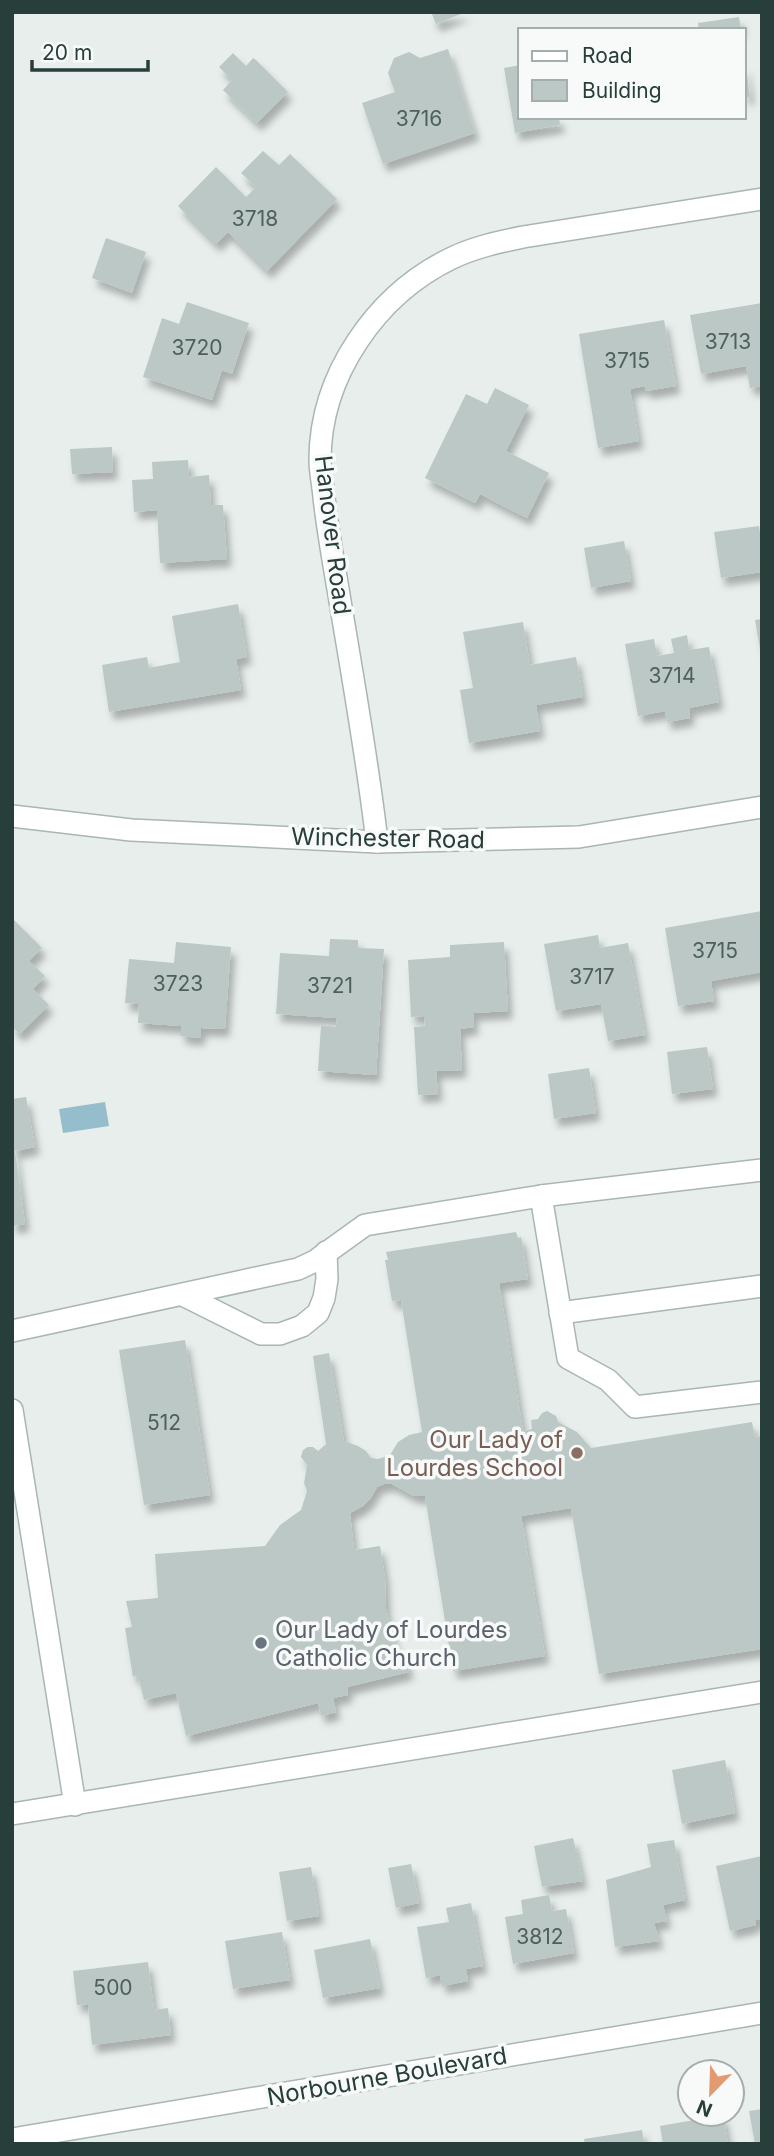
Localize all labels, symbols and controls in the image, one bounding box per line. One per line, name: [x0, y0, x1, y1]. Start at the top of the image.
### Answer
scale bar: [32, 28, 147, 72]
legend: [518, 28, 746, 119]
text: 20 m: [42, 40, 92, 65]
text: Road: [582, 43, 633, 68]
text: Building: [582, 78, 662, 103]
house number: 3716: [396, 106, 442, 131]
house number: 3718: [232, 206, 278, 231]
house number: 3713: [705, 329, 751, 354]
house number: 3720: [172, 335, 222, 360]
house number: 3715: [604, 348, 650, 373]
street label: Hanover Road: [309, 454, 357, 616]
house number: 3714: [649, 663, 695, 688]
street label: Winchester Road: [291, 822, 485, 854]
house number: 3715: [692, 938, 738, 963]
house number: 3717: [569, 964, 615, 989]
house number: 3723: [153, 971, 203, 996]
house number: 3721: [307, 973, 353, 998]
house number: 512: [147, 1410, 181, 1435]
place label: Our Lady of Lourdes School: [386, 1425, 563, 1482]
marker: Our Lady of Lourdes School: [569, 1445, 585, 1461]
place label: Our Lady of Lourdes Catholic Church: [275, 1615, 508, 1672]
marker: Our Lady of Lourdes Catholic Church: [253, 1635, 269, 1651]
house number: 3812: [516, 1924, 564, 1949]
house number: 500: [93, 1975, 133, 2000]
street label: Norbourne Boulevard: [265, 2041, 509, 2111]
north arrow: [676, 2058, 746, 2128]
text: N: [693, 2095, 716, 2122]

